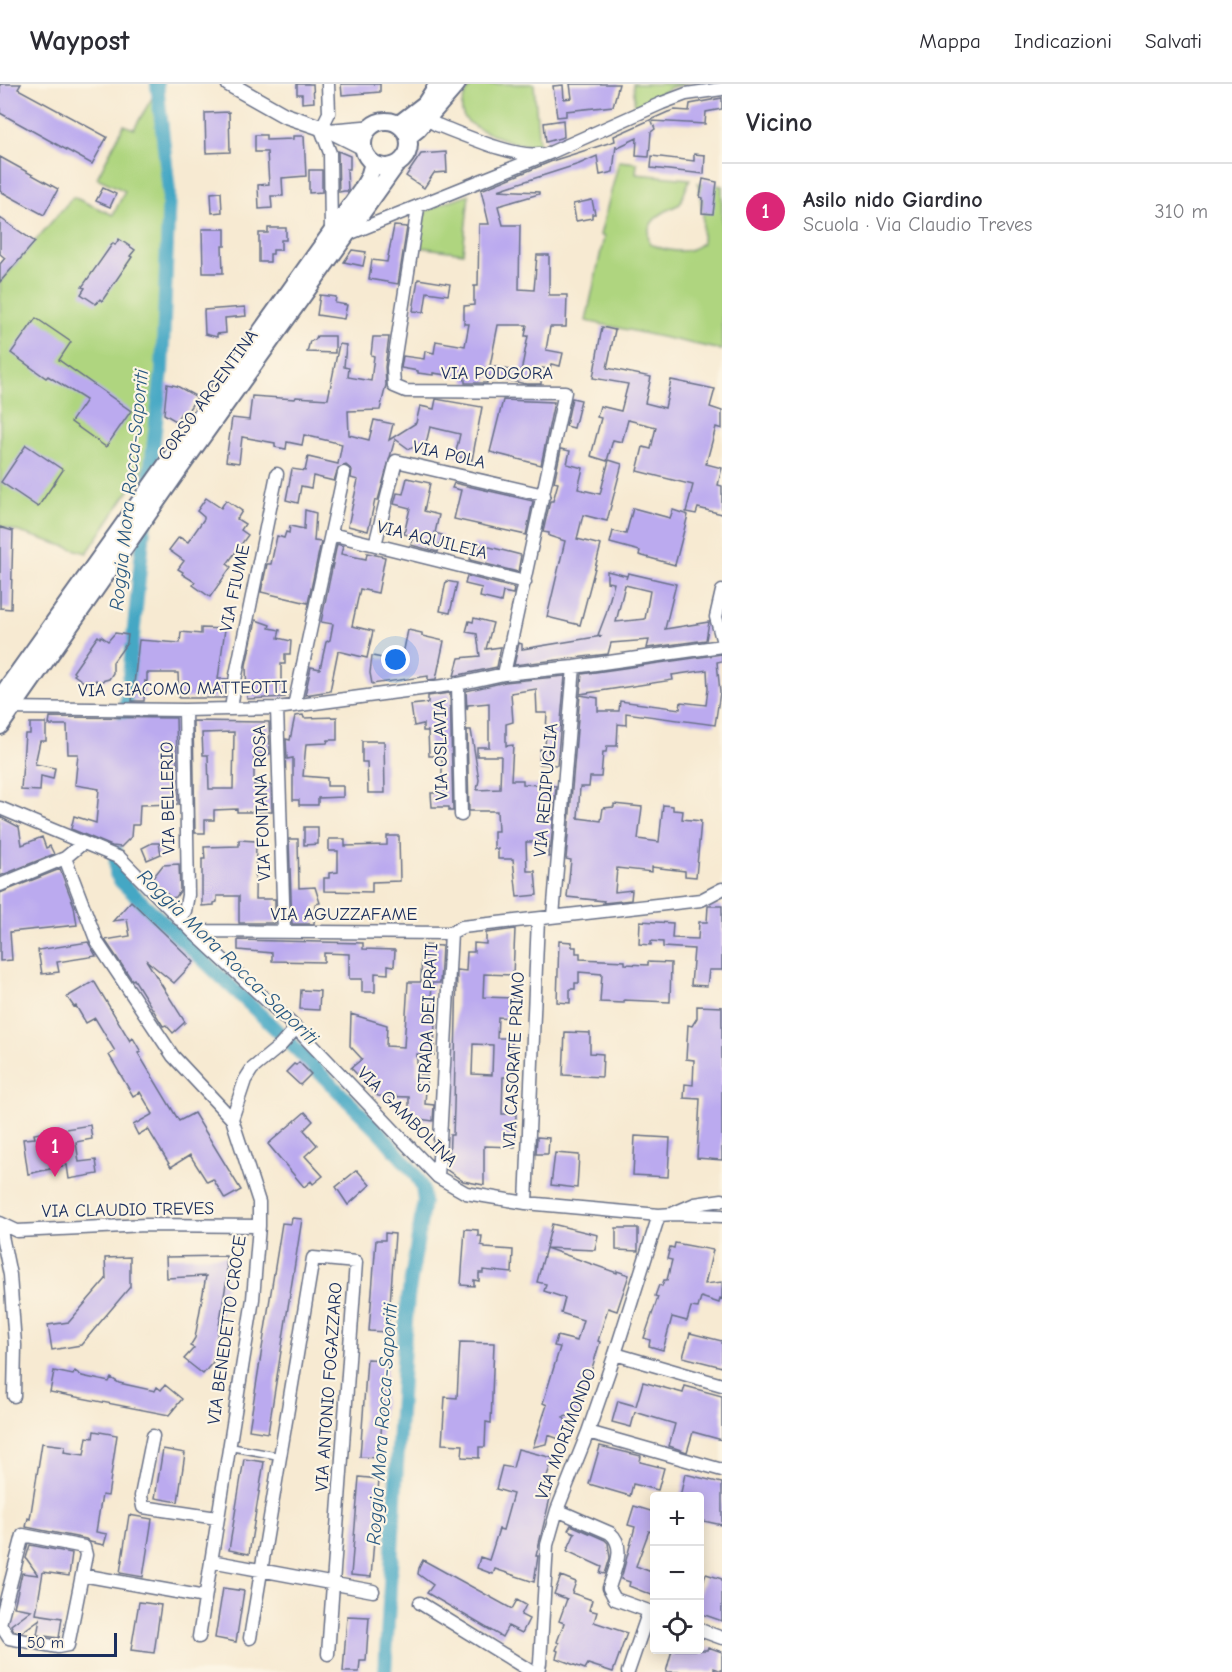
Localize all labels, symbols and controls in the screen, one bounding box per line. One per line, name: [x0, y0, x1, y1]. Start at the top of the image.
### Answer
text: Waypost: [30, 25, 130, 57]
text: Mappa: [919, 29, 981, 53]
text: Indicazioni: [1014, 29, 1112, 53]
text: Salvati: [1145, 29, 1202, 53]
text: Vicino: [746, 108, 812, 138]
text: Asilo nido Giardino: [803, 187, 983, 213]
text: 1: [762, 200, 769, 223]
text: 310 m: [1155, 200, 1208, 223]
text: Scuola · Via Claudio Treves: [803, 213, 1032, 236]
street label: CORSO ARGENTINA: [154, 326, 262, 464]
street label: VIA PODGORA: [441, 363, 553, 384]
water label: Roggia Mora Rocca-Saporiti: [105, 368, 153, 612]
street label: VIA POLA: [410, 436, 488, 474]
street label: VIA AQUILEIA: [375, 516, 489, 564]
street label: VIA FIUME: [215, 542, 255, 634]
your location: [381, 645, 410, 674]
street label: VIA GIACOMO MATTEOTTI: [78, 677, 288, 701]
street label: VIA OSLAVIA: [430, 700, 452, 800]
street label: VIA REDIPUGLIA: [530, 722, 562, 858]
street label: VIA FONTANA ROSA: [249, 725, 275, 881]
street label: VIA BELLERIO: [157, 741, 179, 855]
water label: Roggia Mora Rocca-Saporiti: [133, 864, 324, 1050]
street label: VIA AGUZZAFAME: [271, 904, 418, 925]
street label: STRADA DEI PRATI: [414, 943, 442, 1093]
street label: VIA CASORATE PRIMO: [499, 971, 529, 1149]
street label: VIA GAMBOLINA: [353, 1063, 461, 1171]
pin: 1: [36, 1128, 74, 1177]
street label: VIA CLAUDIO TREVES: [42, 1198, 214, 1222]
street label: VIA BENEDETTO CROCE: [203, 1234, 251, 1426]
street label: VIA ANTONIO FOGAZZARO: [311, 1282, 347, 1492]
water label: Roggia Mora Rocca-Saporiti: [362, 1302, 402, 1546]
street label: VIA MORIMONDO: [531, 1365, 601, 1503]
map controls: [650, 1492, 704, 1654]
button: +: [650, 1492, 704, 1546]
button: −: [650, 1546, 704, 1600]
button: locate: [650, 1600, 704, 1654]
scale bar: [18, 1630, 117, 1658]
text: 50 m: [27, 1634, 64, 1652]

